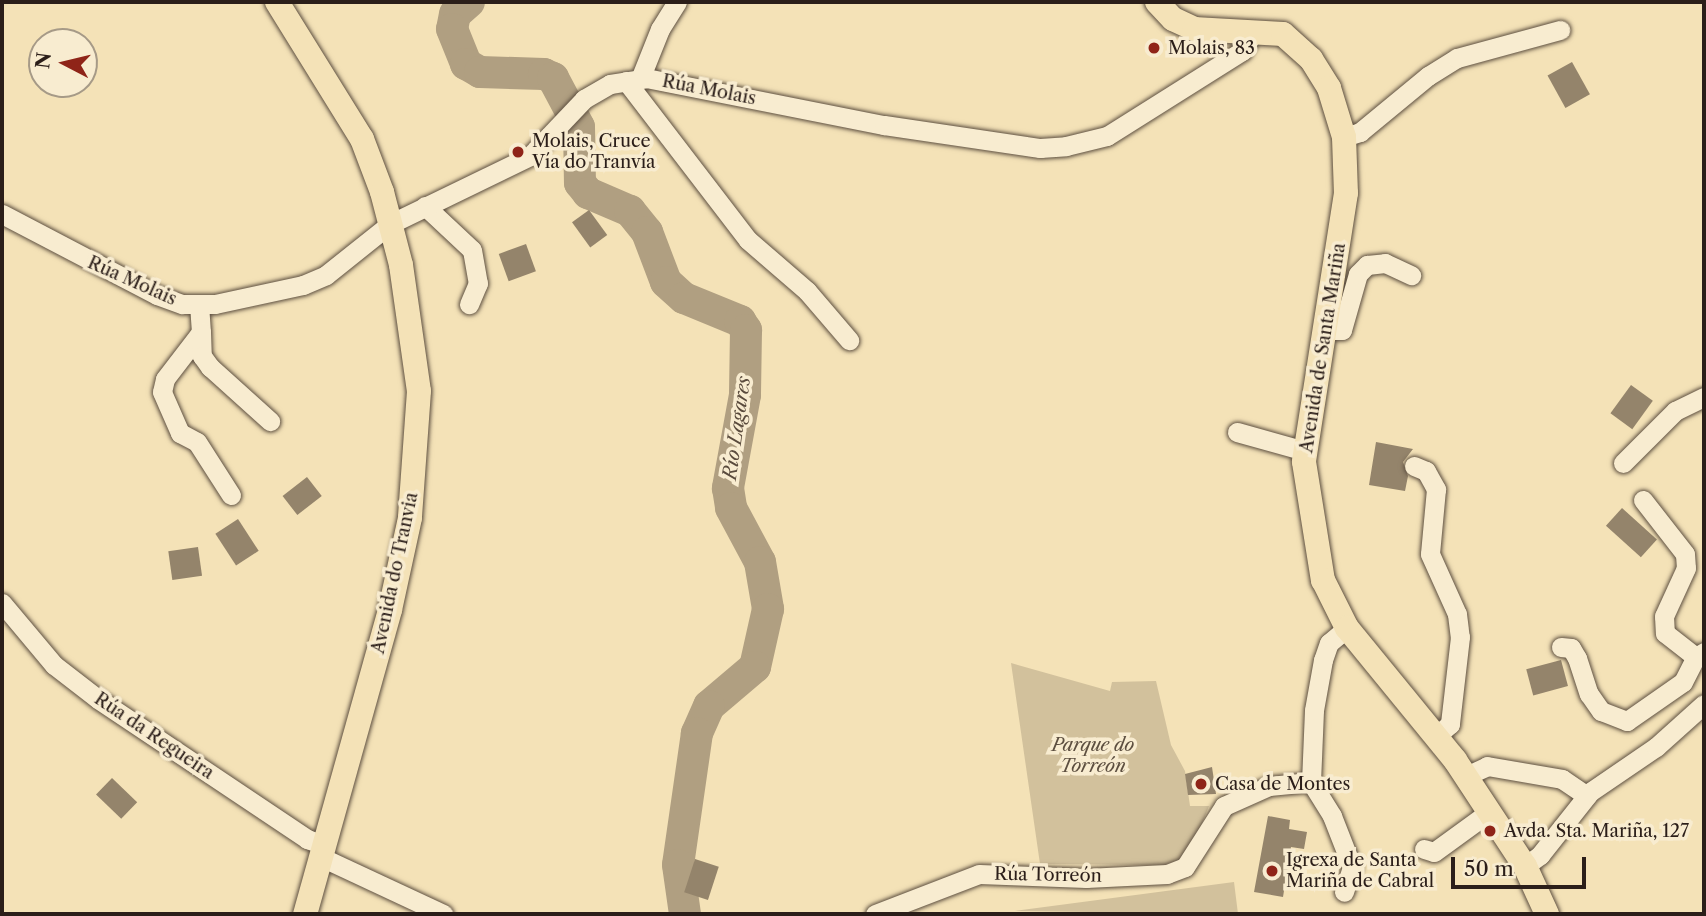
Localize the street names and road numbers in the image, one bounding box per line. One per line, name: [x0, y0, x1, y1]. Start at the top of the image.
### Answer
street label: Rúa Molais: [660, 70, 758, 110]
street label: Avenida de Santa Mariña: [1296, 241, 1350, 455]
street label: Rúa Molais: [84, 252, 180, 310]
street label: Avenida do Tranvia: [367, 490, 423, 656]
street label: Rúa da Regueira: [90, 688, 218, 784]
street label: Rúa Torreón: [994, 863, 1102, 887]

